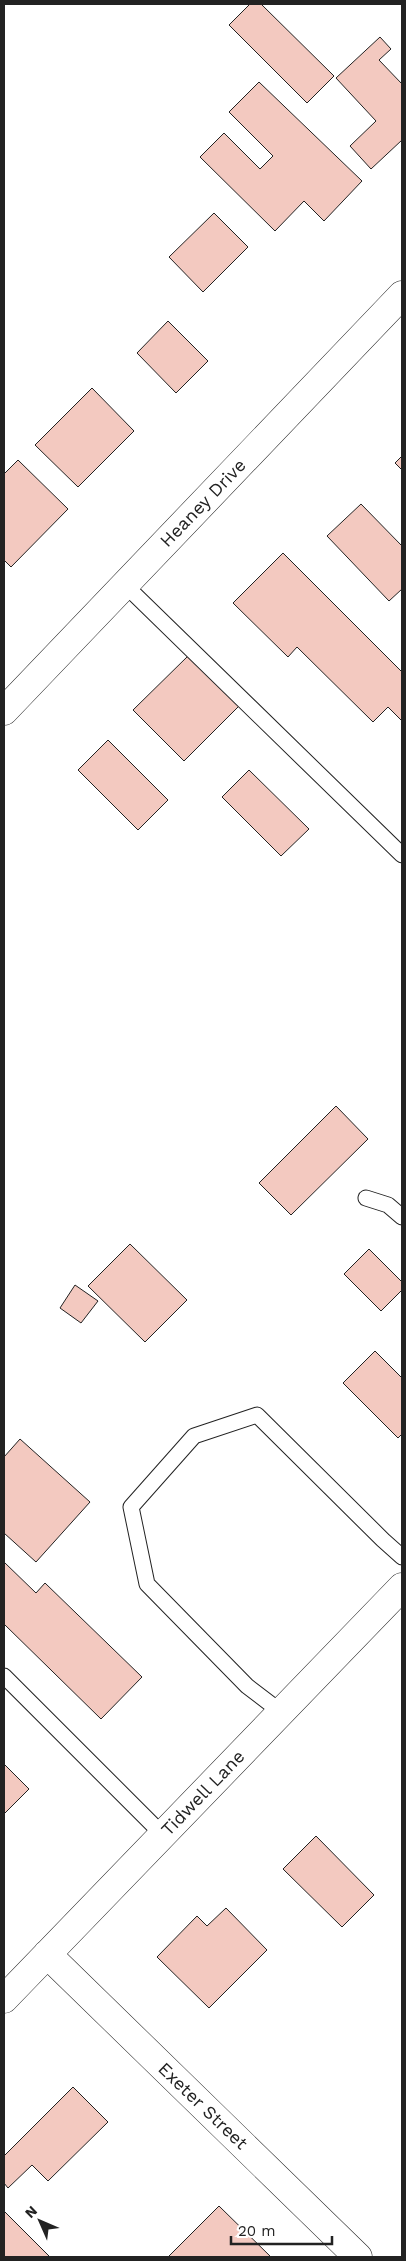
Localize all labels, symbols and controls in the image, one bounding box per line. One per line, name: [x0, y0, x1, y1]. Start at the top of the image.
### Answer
street label: Heaney Drive: [155, 454, 250, 551]
street label: Tidwell Lane: [157, 1746, 249, 1840]
street label: Exeter Street: [154, 2058, 253, 2154]
north arrow: [15, 2196, 65, 2246]
text: N: [21, 2202, 40, 2221]
scale bar: [231, 2214, 332, 2246]
text: 20 m: [238, 2222, 276, 2240]

